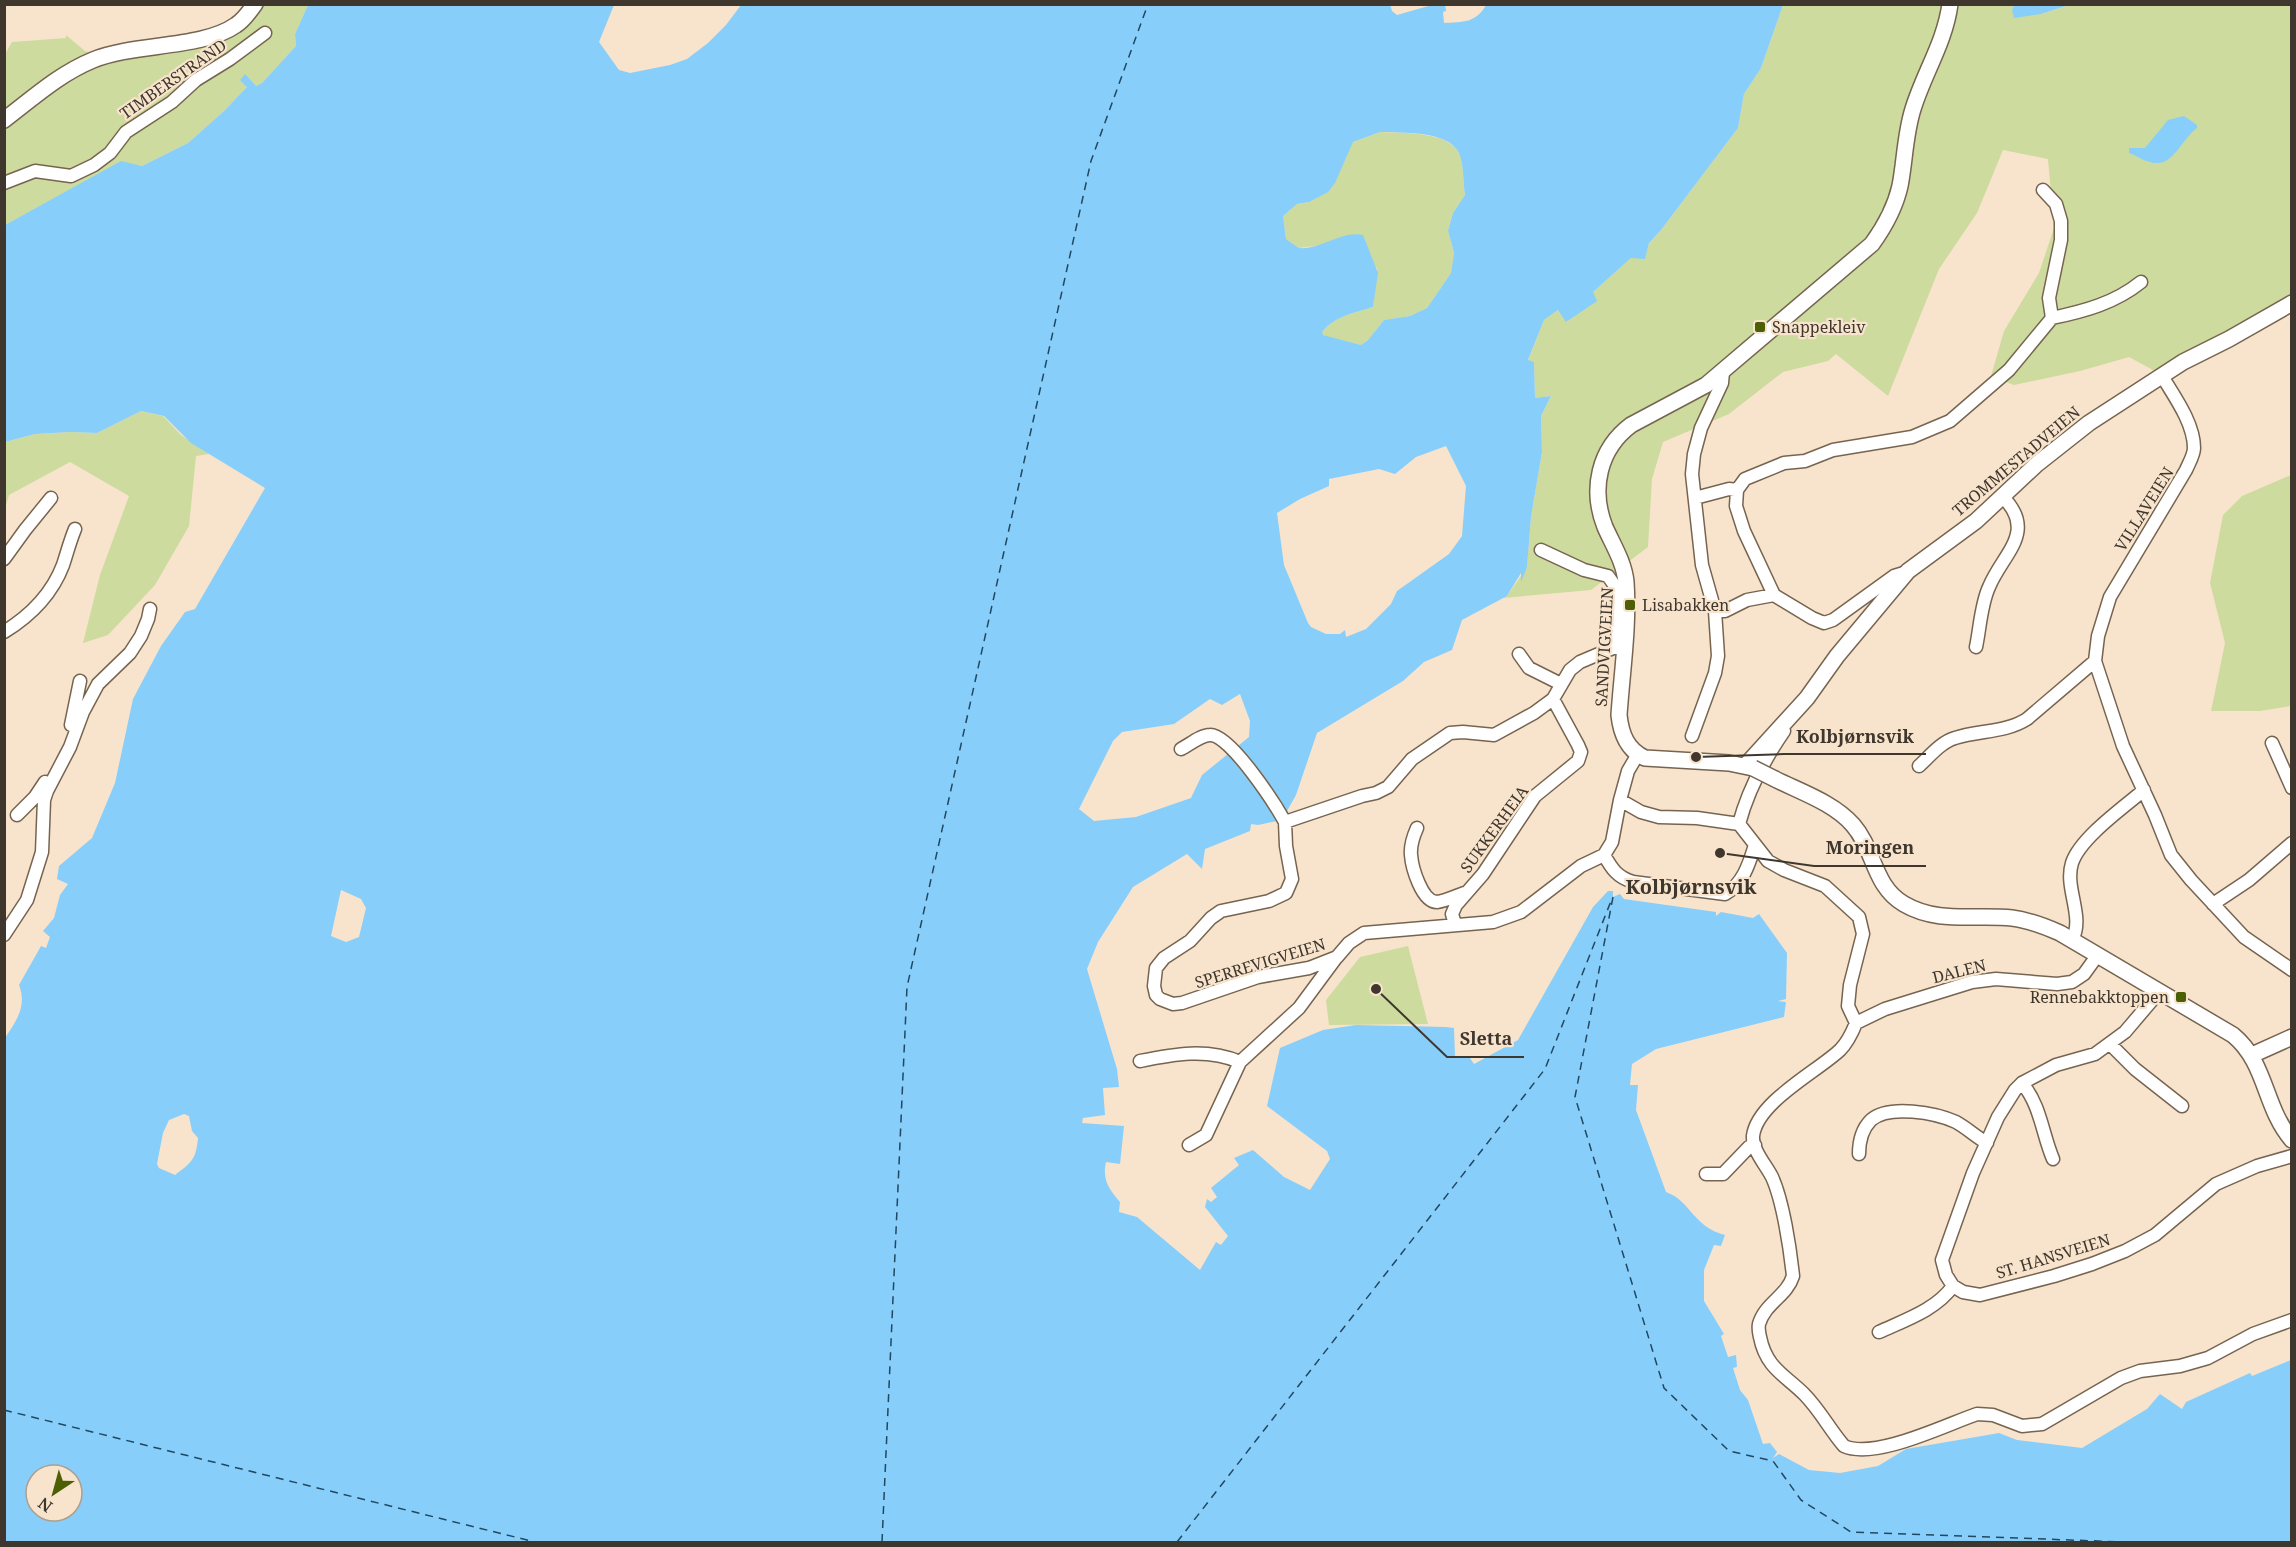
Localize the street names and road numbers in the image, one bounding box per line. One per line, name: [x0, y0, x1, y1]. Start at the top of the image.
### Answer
street label: TIMBERSTRAND: [115, 34, 231, 124]
street label: TROMMESTADVEIEN: [1947, 401, 2085, 521]
street label: VILLAVEIEN: [2109, 463, 2179, 555]
street label: SANDVIGVEIEN: [1590, 587, 1618, 707]
street label: SUKKERHEIA: [1455, 780, 1534, 877]
street label: SPERREVIGVEIEN: [1192, 933, 1328, 993]
street label: DALEN: [1930, 954, 1988, 988]
street label: ST. HANSVEIEN: [1993, 1228, 2113, 1284]

